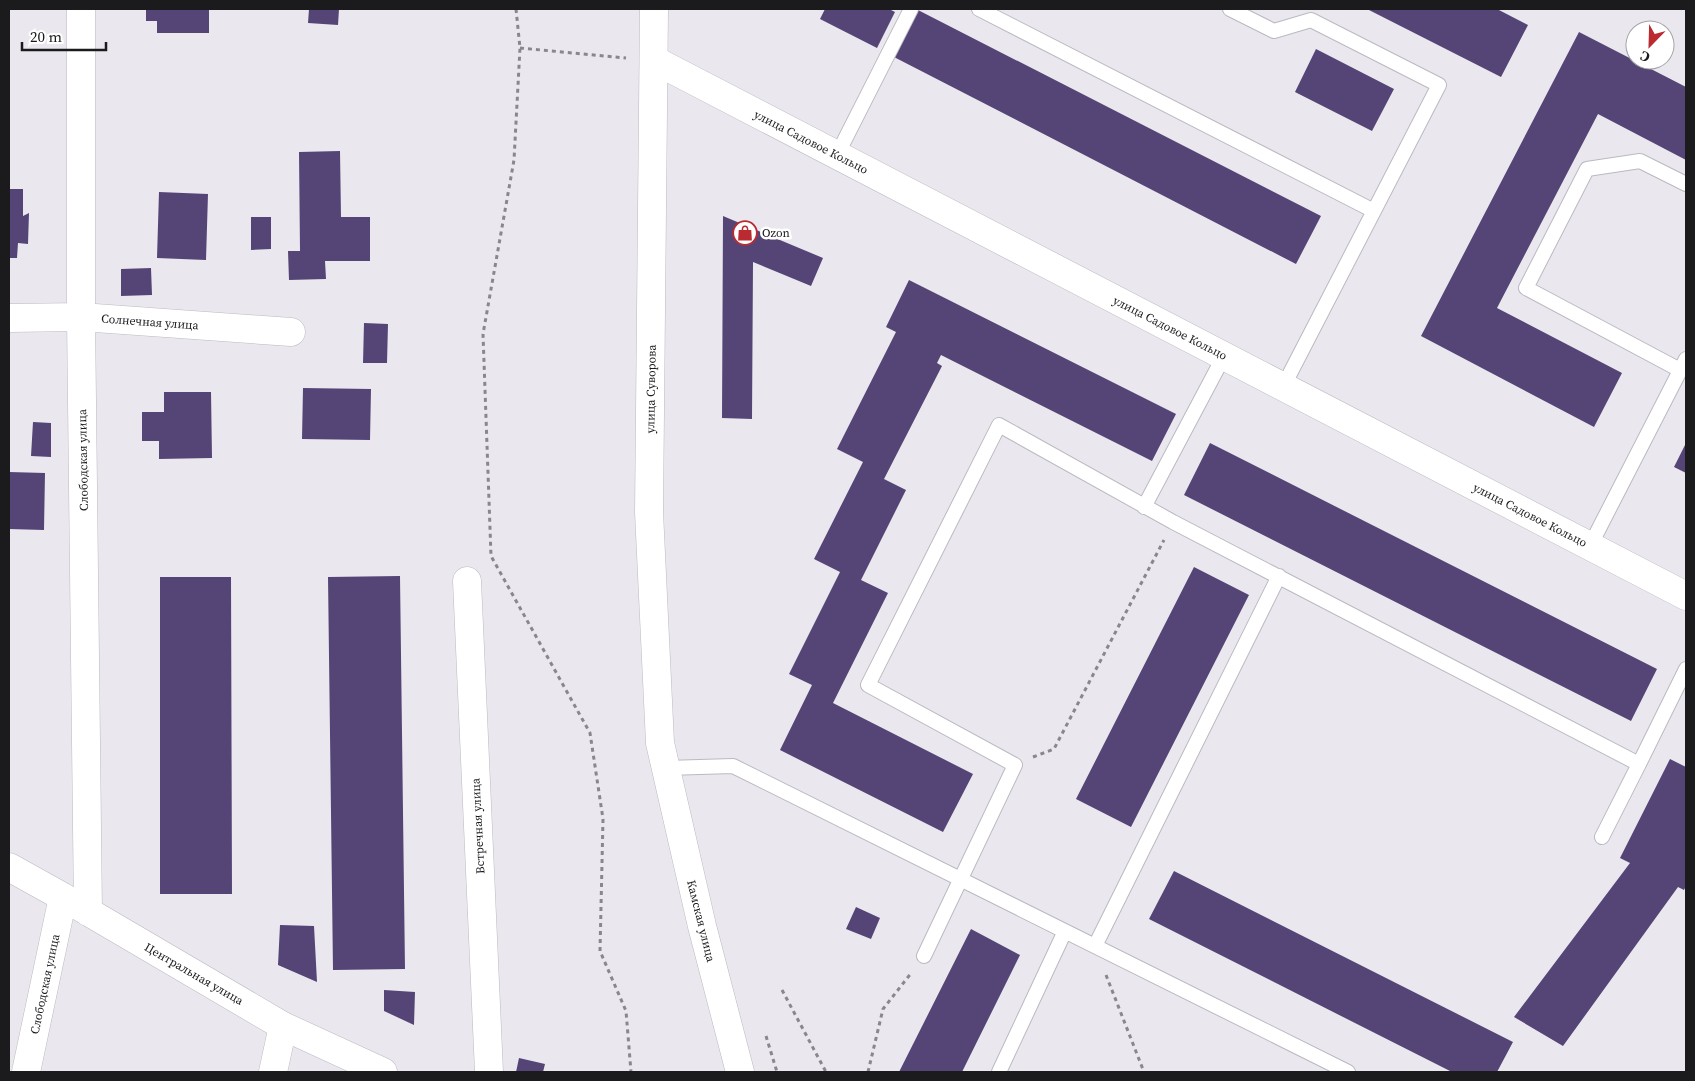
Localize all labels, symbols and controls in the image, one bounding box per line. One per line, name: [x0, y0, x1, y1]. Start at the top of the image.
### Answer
scale bar: [22, 20, 106, 52]
north arrow: [1625, 20, 1675, 70]
text: 20 m: [30, 26, 62, 47]
text: С: [1637, 46, 1653, 68]
street label: улица Садовое Кольцо: [751, 106, 871, 178]
shop icon: Ozon: [732, 220, 758, 246]
place label: Ozon: [762, 225, 790, 241]
street label: улица Садовое Кольцо: [1110, 292, 1230, 364]
street label: Солнечная улица: [101, 311, 200, 333]
street label: улица Суворова: [642, 344, 660, 434]
street label: Слободская улица: [74, 408, 92, 511]
street label: улица Садовое Кольцо: [1470, 479, 1590, 551]
street label: Встречная улица: [467, 777, 489, 874]
street label: Камская улица: [683, 878, 719, 965]
street label: Слободская улица: [27, 932, 64, 1036]
street label: Центральная улица: [142, 939, 247, 1009]

